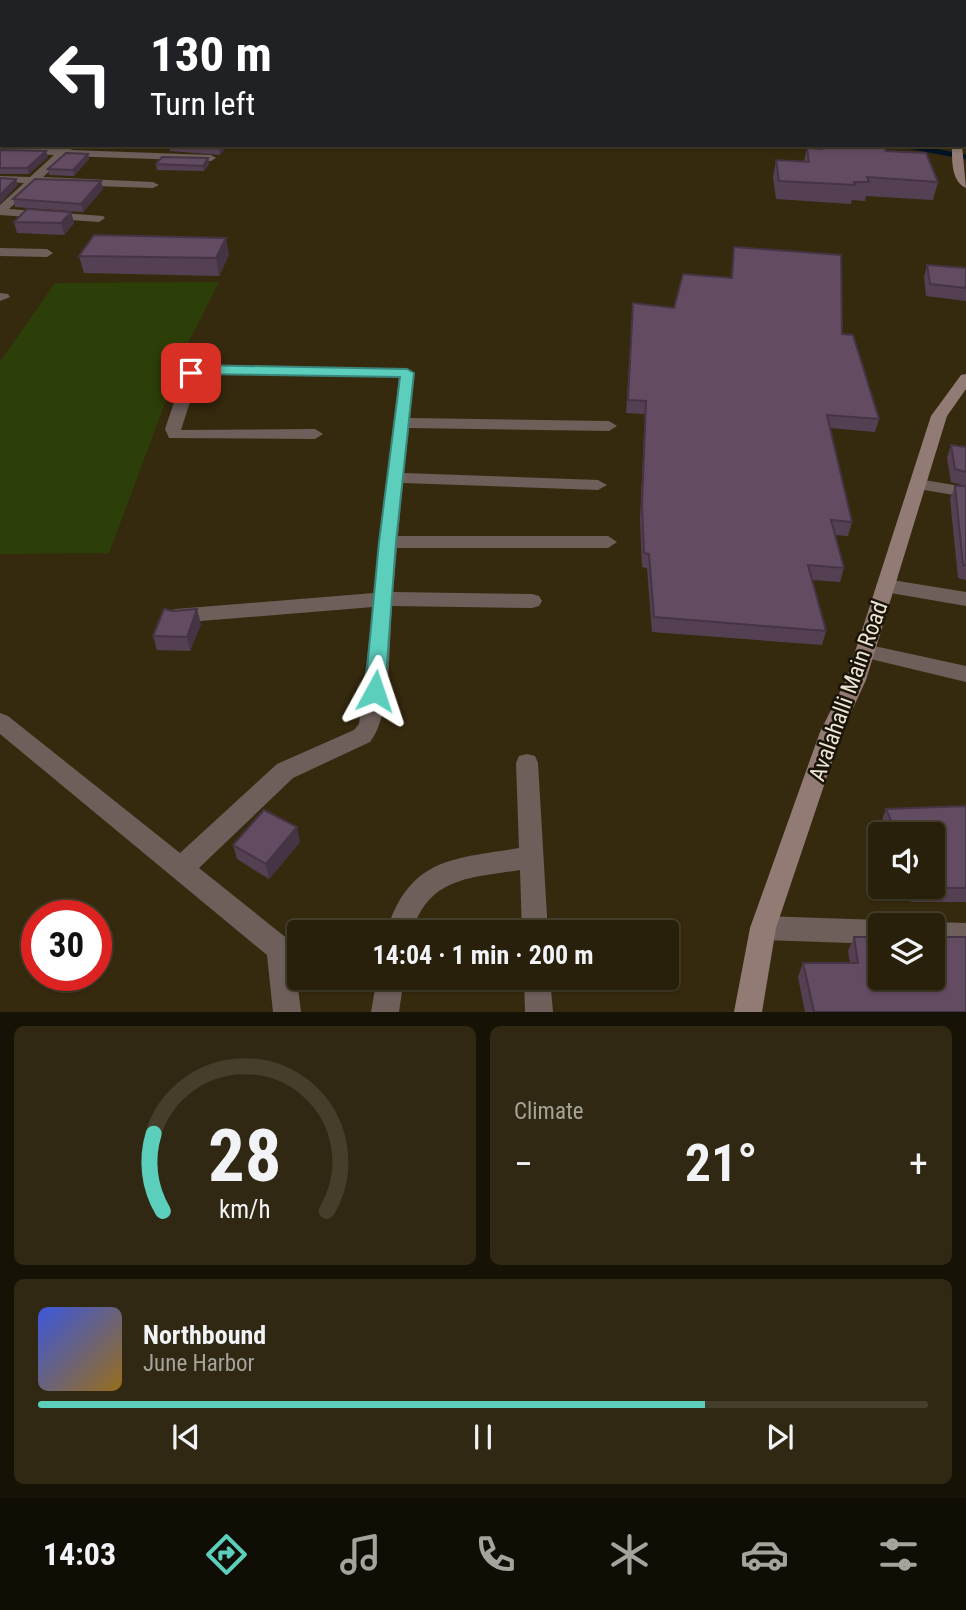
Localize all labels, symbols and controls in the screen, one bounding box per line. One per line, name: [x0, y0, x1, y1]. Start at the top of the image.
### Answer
text: 130 m: [150, 26, 272, 83]
icon: left: [35, 28, 126, 119]
text: Turn left: [150, 85, 255, 123]
pin: [161, 343, 221, 403]
icon: arrive: [172, 354, 210, 392]
street label: Avalahalli Main Road: [803, 598, 894, 785]
position arrow: [338, 654, 412, 728]
map controls: [868, 822, 945, 990]
button: sound: [868, 822, 945, 899]
speed limit sign: 30: [21, 900, 112, 991]
button: layers: [868, 913, 945, 990]
text: 14:04 · 1 min · 200 m: [373, 940, 593, 970]
text: Climate: [514, 1098, 584, 1125]
text: 28: [208, 1114, 282, 1200]
text: 21°: [685, 1133, 757, 1194]
text: −: [514, 1142, 533, 1186]
text: +: [909, 1142, 928, 1186]
text: km/h: [219, 1195, 271, 1224]
text: Northbound: [143, 1320, 266, 1350]
text: June Harbor: [143, 1350, 255, 1377]
icon: previous: [167, 1418, 205, 1456]
icon: pause: [464, 1418, 502, 1456]
icon: next: [761, 1418, 799, 1456]
icon: directions: [202, 1530, 251, 1579]
icon: music: [336, 1530, 385, 1579]
icon: phone: [471, 1530, 520, 1579]
icon: climate: [605, 1530, 654, 1579]
icon: car: [740, 1530, 789, 1579]
icon: filters: [874, 1530, 923, 1579]
text: 14:03: [43, 1535, 116, 1573]

